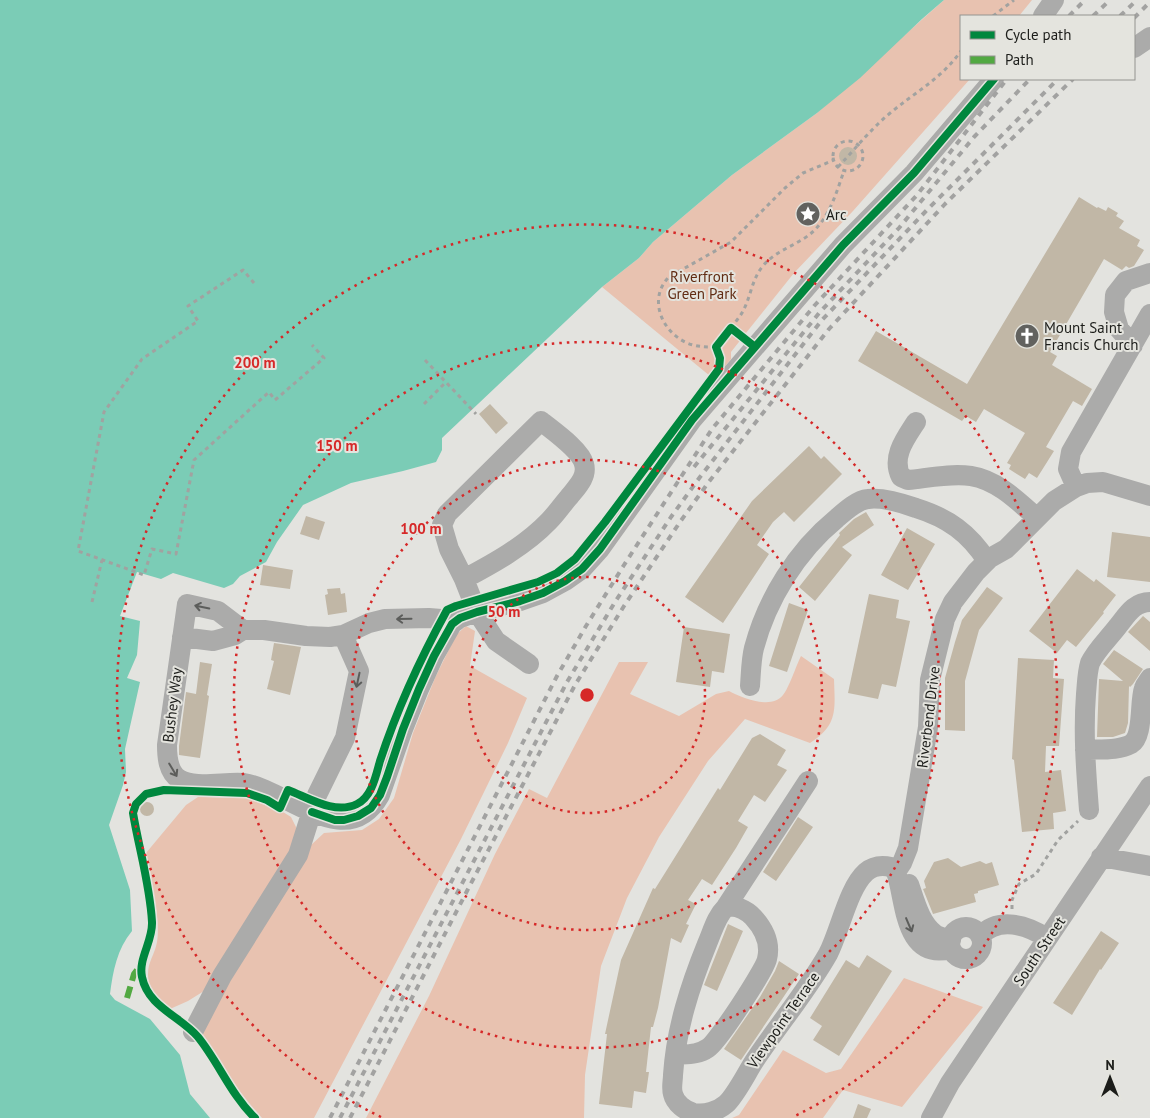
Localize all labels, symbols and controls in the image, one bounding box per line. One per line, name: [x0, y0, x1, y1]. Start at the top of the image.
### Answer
legend: [960, 15, 1135, 80]
text: Cycle path: [1005, 25, 1071, 44]
text: Path: [1005, 50, 1034, 69]
place icon: Arc: [795, 201, 821, 227]
place label: Arc: [826, 205, 847, 224]
park label: Riverfront Green Park: [667, 267, 737, 303]
place label: Mount Saint Francis Church: [1044, 318, 1139, 354]
church icon: Mount Saint Francis Church: [1014, 323, 1040, 349]
text: 200 m: [234, 353, 276, 372]
text: 150 m: [316, 436, 358, 455]
text: 100 m: [400, 519, 442, 538]
one-way arrow: [194, 602, 210, 612]
text: 50 m: [488, 602, 520, 621]
one-way arrow: [396, 614, 412, 624]
street label: Riverbend Drive: [912, 665, 944, 769]
street label: Bushey Way: [158, 667, 186, 743]
one-way arrow: [352, 671, 362, 687]
centre of rings: [578, 686, 596, 704]
one-way arrow: [169, 763, 179, 777]
street label: South Street: [1009, 913, 1069, 989]
one-way arrow: [905, 917, 914, 932]
street label: Viewpoint Terrace: [742, 968, 823, 1073]
north arrow: [1085, 1053, 1135, 1103]
text: N: [1105, 1056, 1115, 1074]

